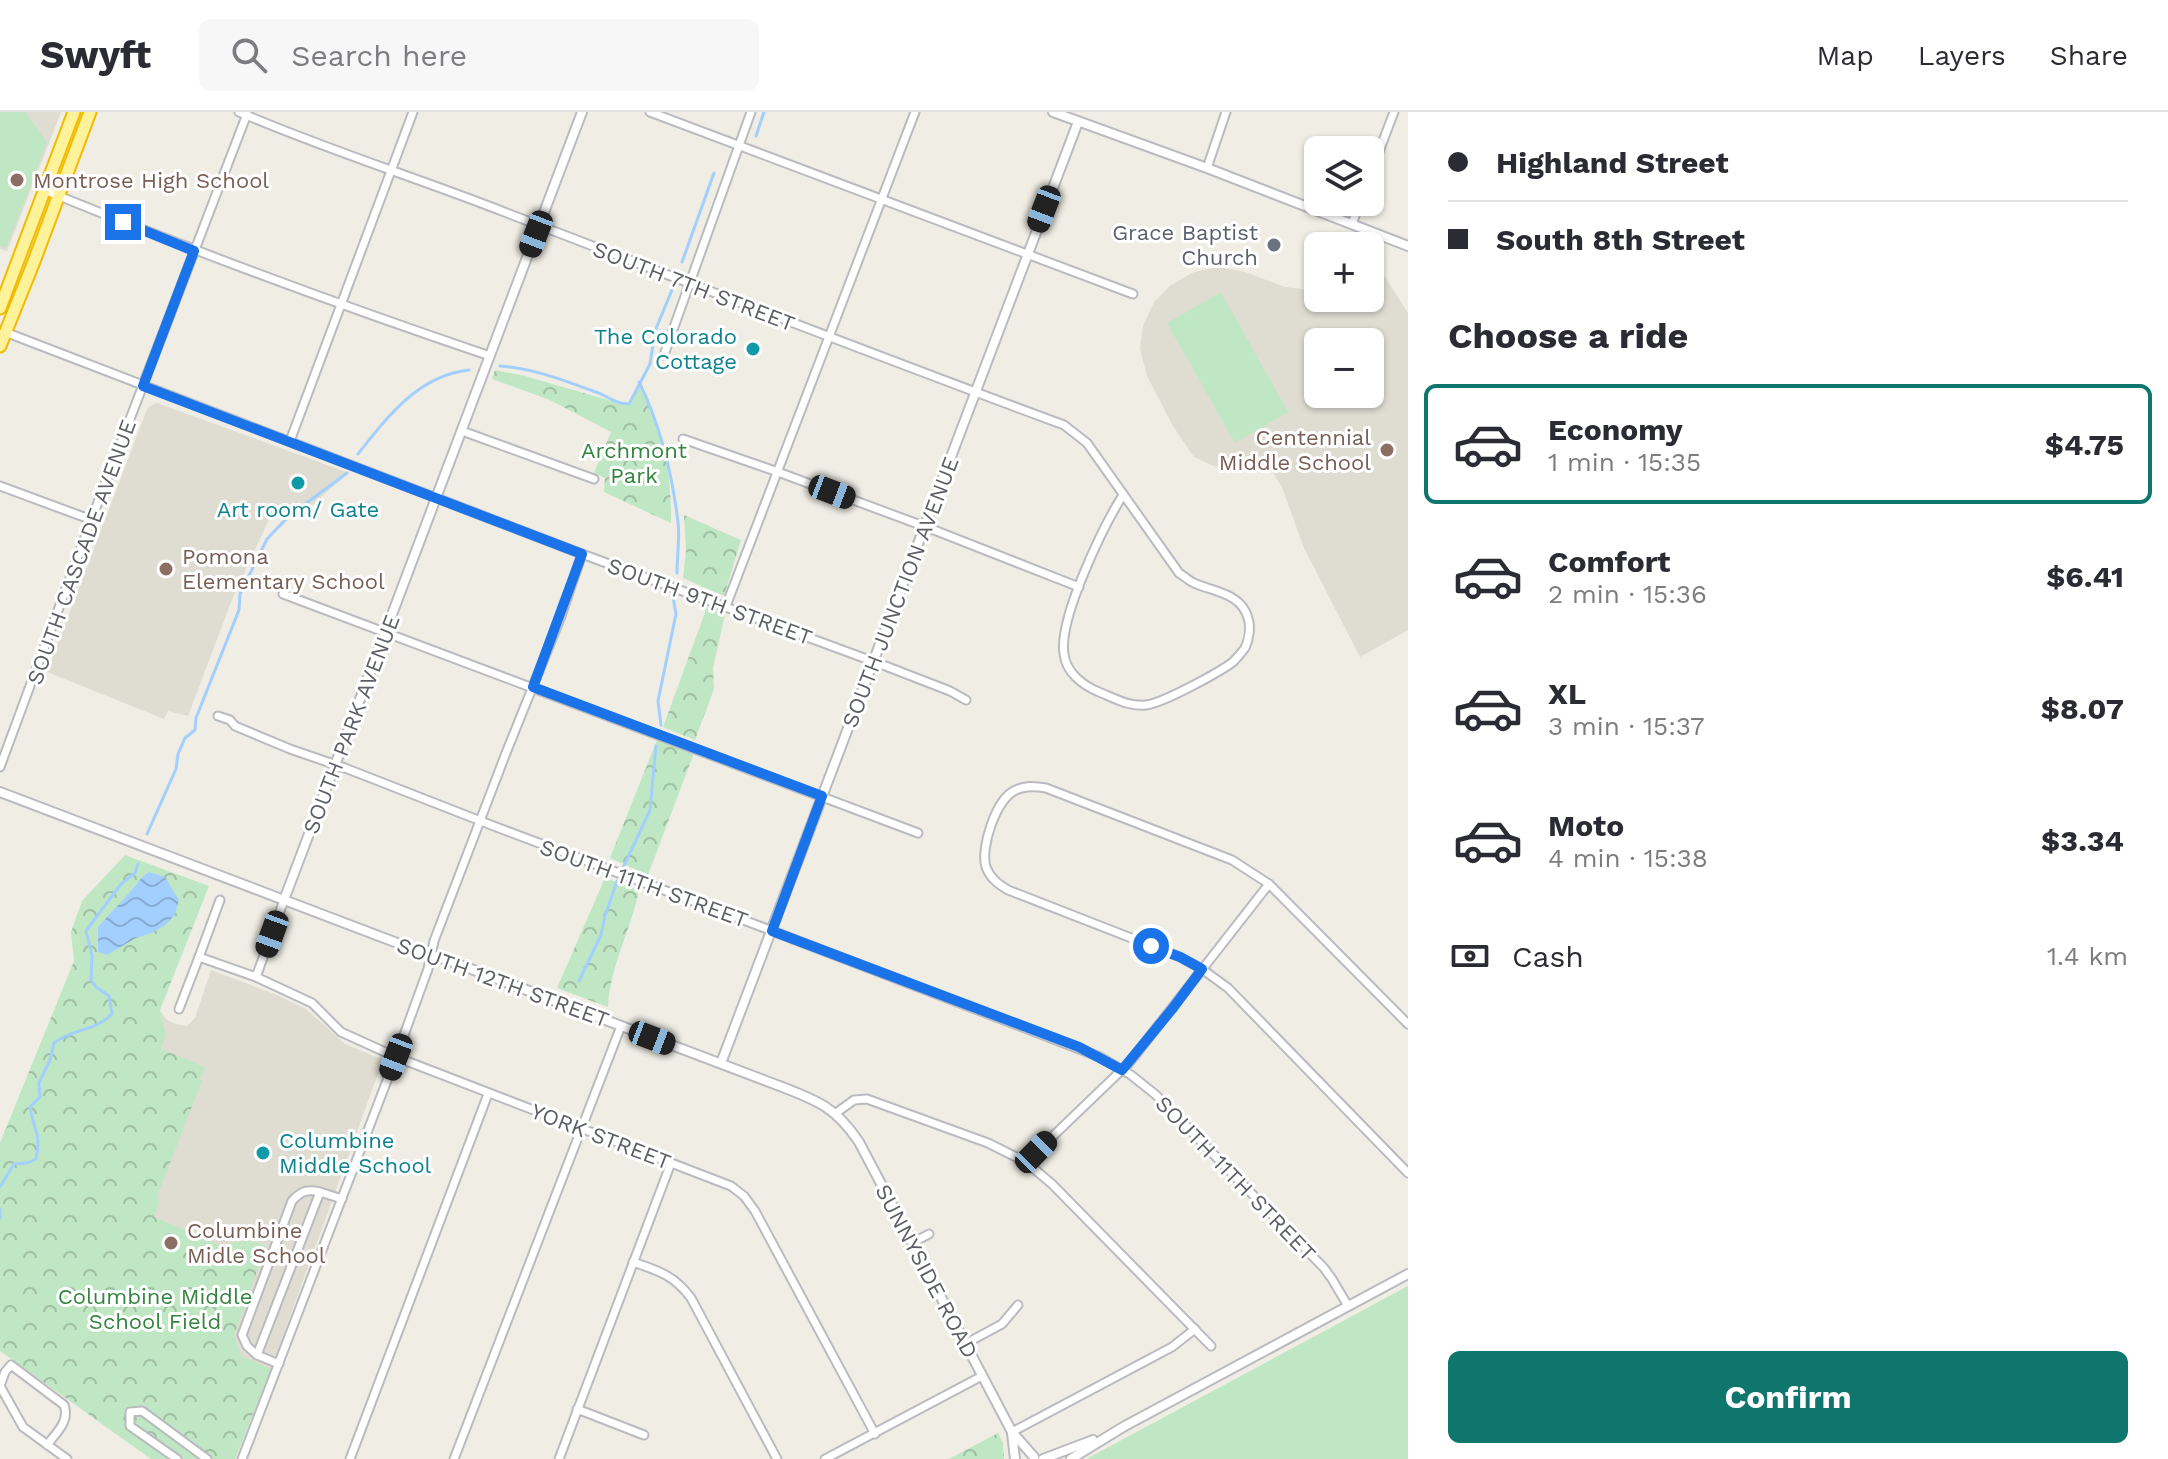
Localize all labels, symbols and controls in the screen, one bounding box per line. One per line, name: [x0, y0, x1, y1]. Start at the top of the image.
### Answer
search box: [199, 19, 759, 91]
text: Swyft: [40, 33, 151, 77]
icon: search: [227, 33, 271, 77]
text: Search here: [291, 38, 467, 73]
text: Map: [1817, 39, 1874, 72]
text: Layers: [1918, 39, 2006, 72]
text: Share: [2050, 39, 2128, 72]
map controls: [1304, 136, 1384, 408]
button: layers: [1304, 136, 1384, 216]
text: Highland Street: [1496, 145, 1729, 180]
place label: Montrose High School: [33, 168, 269, 193]
marker: Montrose High School: [8, 171, 26, 189]
car: [1024, 182, 1064, 236]
route end: [105, 204, 141, 240]
car: [516, 207, 556, 261]
place label: Grace Baptist Church: [1112, 220, 1258, 270]
text: South 8th Street: [1496, 222, 1745, 257]
button: +: [1304, 232, 1384, 312]
street label: SOUTH 7TH STREET: [589, 236, 798, 337]
marker: Grace Baptist Church: [1265, 236, 1283, 254]
text: Choose a ride: [1448, 315, 1688, 357]
place label: The Colorado Cottage: [594, 324, 737, 374]
button: −: [1304, 328, 1384, 408]
marker: The Colorado Cottage: [744, 340, 762, 358]
icon: car: [1452, 408, 1524, 480]
text: Economy: [1548, 412, 1683, 447]
street label: SOUTH CASCADE AVENUE: [22, 416, 141, 688]
place label: Centennial Middle School: [1219, 425, 1371, 475]
text: $4.75: [2045, 427, 2124, 462]
park label: Archmont Park: [581, 438, 687, 488]
marker: Centennial Middle School: [1378, 441, 1396, 459]
text: 1 min · 15:35: [1548, 447, 1701, 477]
street label: SOUTH JUNCTION AVENUE: [837, 453, 964, 731]
car: [805, 472, 859, 512]
marker: Art room/ Gate: [289, 474, 307, 492]
place label: Art room/ Gate: [217, 497, 379, 522]
icon: car: [1452, 540, 1524, 612]
place label: Pomona Elementary School: [182, 544, 385, 594]
text: Comfort: [1548, 544, 1670, 579]
street label: SOUTH 9TH STREET: [604, 553, 816, 650]
text: $6.41: [2046, 559, 2124, 594]
marker: Pomona Elementary School: [157, 560, 175, 578]
text: 2 min · 15:36: [1548, 579, 1707, 609]
street label: SOUTH PARK AVENUE: [298, 611, 405, 837]
icon: car: [1452, 672, 1524, 744]
text: XL: [1548, 676, 1586, 711]
text: $8.07: [2041, 691, 2124, 726]
text: 3 min · 15:37: [1548, 711, 1705, 741]
icon: car: [1452, 804, 1524, 876]
text: Moto: [1548, 808, 1624, 843]
text: $3.34: [2041, 823, 2124, 858]
street label: SOUTH 11TH STREET: [536, 834, 751, 933]
text: 4 min · 15:38: [1548, 843, 1708, 873]
car: [253, 907, 291, 961]
route start: [1133, 928, 1169, 964]
street label: SOUTH 12TH STREET: [393, 932, 612, 1032]
icon: cash: [1448, 934, 1492, 978]
text: Cash: [1512, 939, 1584, 974]
text: 1.4 km: [2047, 941, 2128, 971]
car: [625, 1018, 679, 1058]
car: [376, 1030, 416, 1084]
street label: SOUTH 11TH STREET: [1150, 1091, 1321, 1266]
street label: YORK STREET: [527, 1098, 674, 1175]
car: [1011, 1127, 1061, 1177]
place label: Columbine Middle School: [279, 1128, 432, 1178]
marker: Columbine Middle School: [254, 1144, 272, 1162]
street label: SUNNYSIDE ROAD: [870, 1180, 983, 1362]
place label: Columbine Midle School: [187, 1218, 326, 1268]
marker: Columbine Midle School: [162, 1234, 180, 1252]
park label: Columbine Middle School Field: [58, 1284, 252, 1334]
button: Confirm: [1448, 1351, 2128, 1443]

